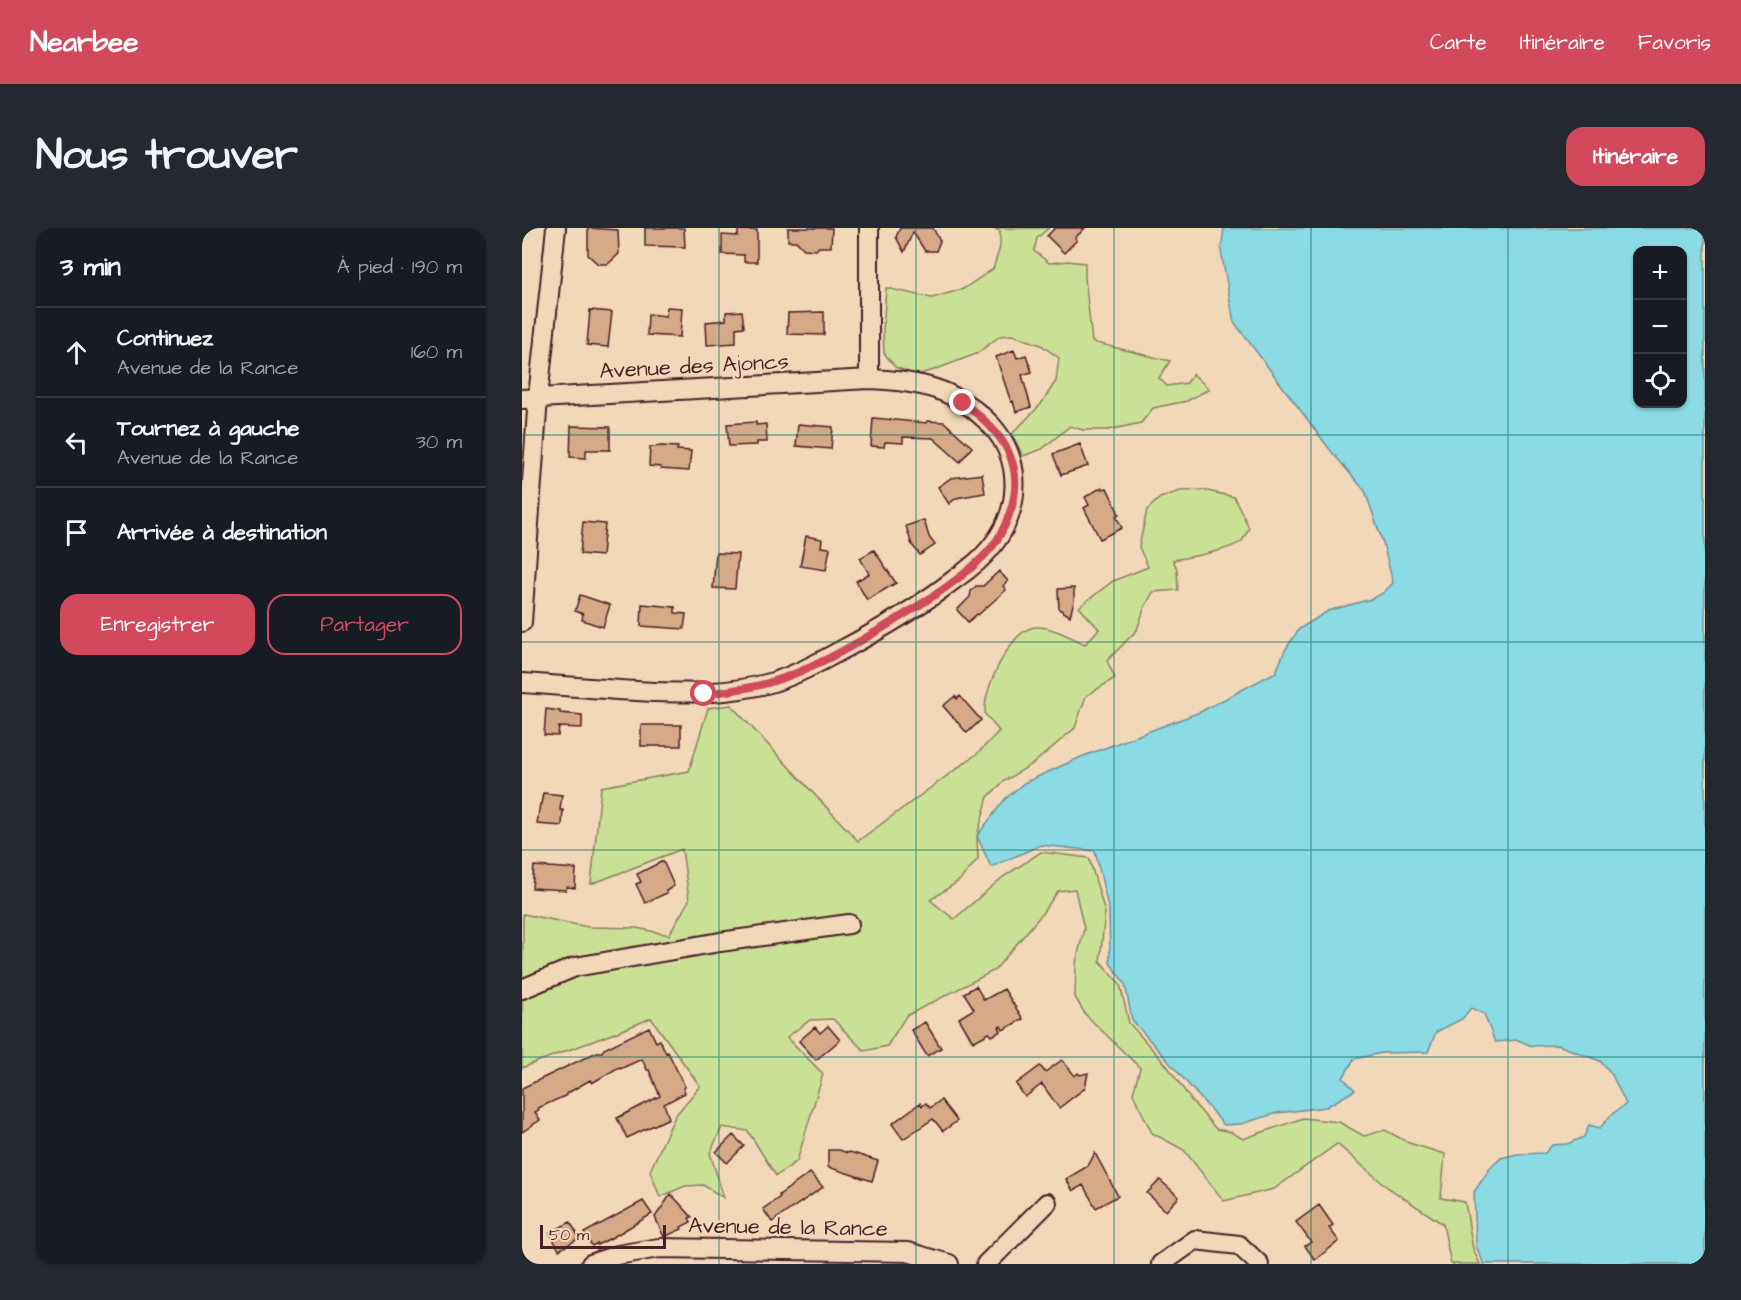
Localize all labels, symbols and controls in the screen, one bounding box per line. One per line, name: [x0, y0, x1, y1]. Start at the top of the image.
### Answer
text: Nearbee: [30, 23, 138, 62]
text: Carte: [1430, 28, 1487, 57]
text: Itinéraire: [1520, 28, 1605, 57]
text: Favoris: [1638, 28, 1711, 57]
text: Nous trouver: [36, 127, 298, 185]
button: Itinéraire: [1566, 127, 1705, 186]
map controls: [1633, 246, 1687, 408]
button: +: [1633, 246, 1687, 300]
text: 3 min: [60, 249, 121, 285]
text: À pied · 190 m: [337, 253, 462, 281]
button: −: [1633, 300, 1687, 354]
text: Continuez: [117, 323, 213, 354]
icon: ahead: [60, 336, 93, 369]
text: 160 m: [411, 338, 462, 366]
street label: Avenue des Ajoncs: [599, 346, 790, 387]
text: Avenue de la Rance: [117, 354, 298, 382]
button: locate: [1633, 354, 1687, 408]
route end: [949, 389, 975, 415]
text: Tournez à gauche: [117, 413, 299, 444]
icon: left: [60, 426, 93, 459]
text: 30 m: [416, 428, 462, 456]
text: Avenue de la Rance: [117, 444, 298, 472]
icon: arrive: [60, 516, 93, 549]
text: Arrivée à destination: [117, 517, 327, 548]
button: Enregistrer: [60, 594, 255, 655]
button: Partager: [267, 594, 462, 655]
route start: [690, 680, 716, 706]
street label: Avenue de la Rance: [688, 1210, 888, 1245]
scale bar: [540, 1222, 666, 1250]
text: 50 m: [549, 1224, 589, 1246]

